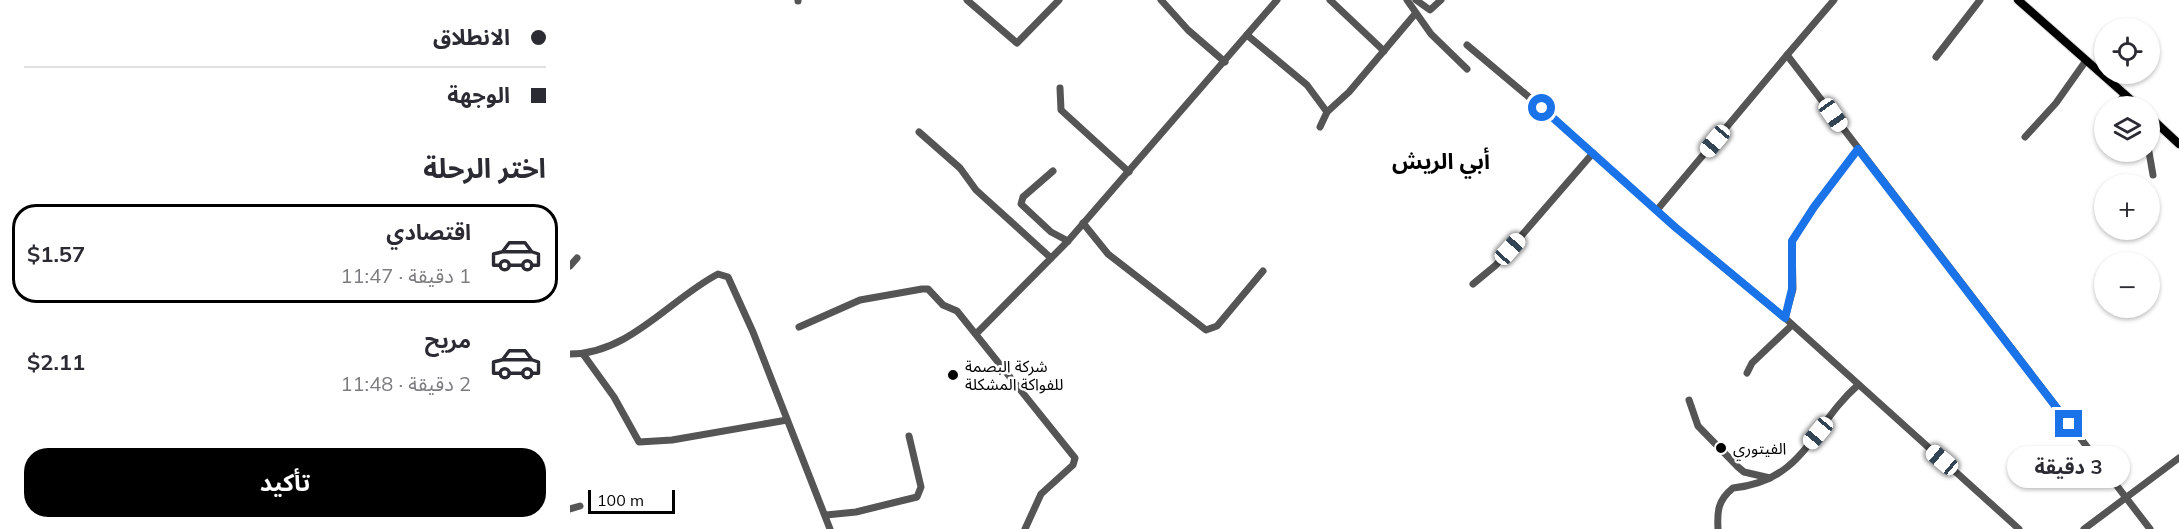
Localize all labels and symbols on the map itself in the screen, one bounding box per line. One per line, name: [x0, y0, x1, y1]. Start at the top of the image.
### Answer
route start: [1528, 94, 1555, 121]
car: [1815, 95, 1851, 135]
car: [1697, 121, 1733, 161]
district label: أبي الريش: [1392, 147, 1490, 179]
car: [1491, 230, 1529, 268]
place label: شركة البصمة للفواكة المشكلة: [965, 356, 1063, 394]
marker: شركة البصمة للفواكة المشكلة: [946, 368, 960, 382]
route end: [2055, 410, 2082, 437]
car: [1800, 413, 1836, 453]
place label: الفيتوري: [1733, 438, 1786, 461]
marker: الفيتوري: [1714, 441, 1728, 455]
car: [1922, 442, 1962, 478]
callout: 3 دقيقة: [2008, 445, 2131, 487]
scale bar: [588, 487, 675, 514]

